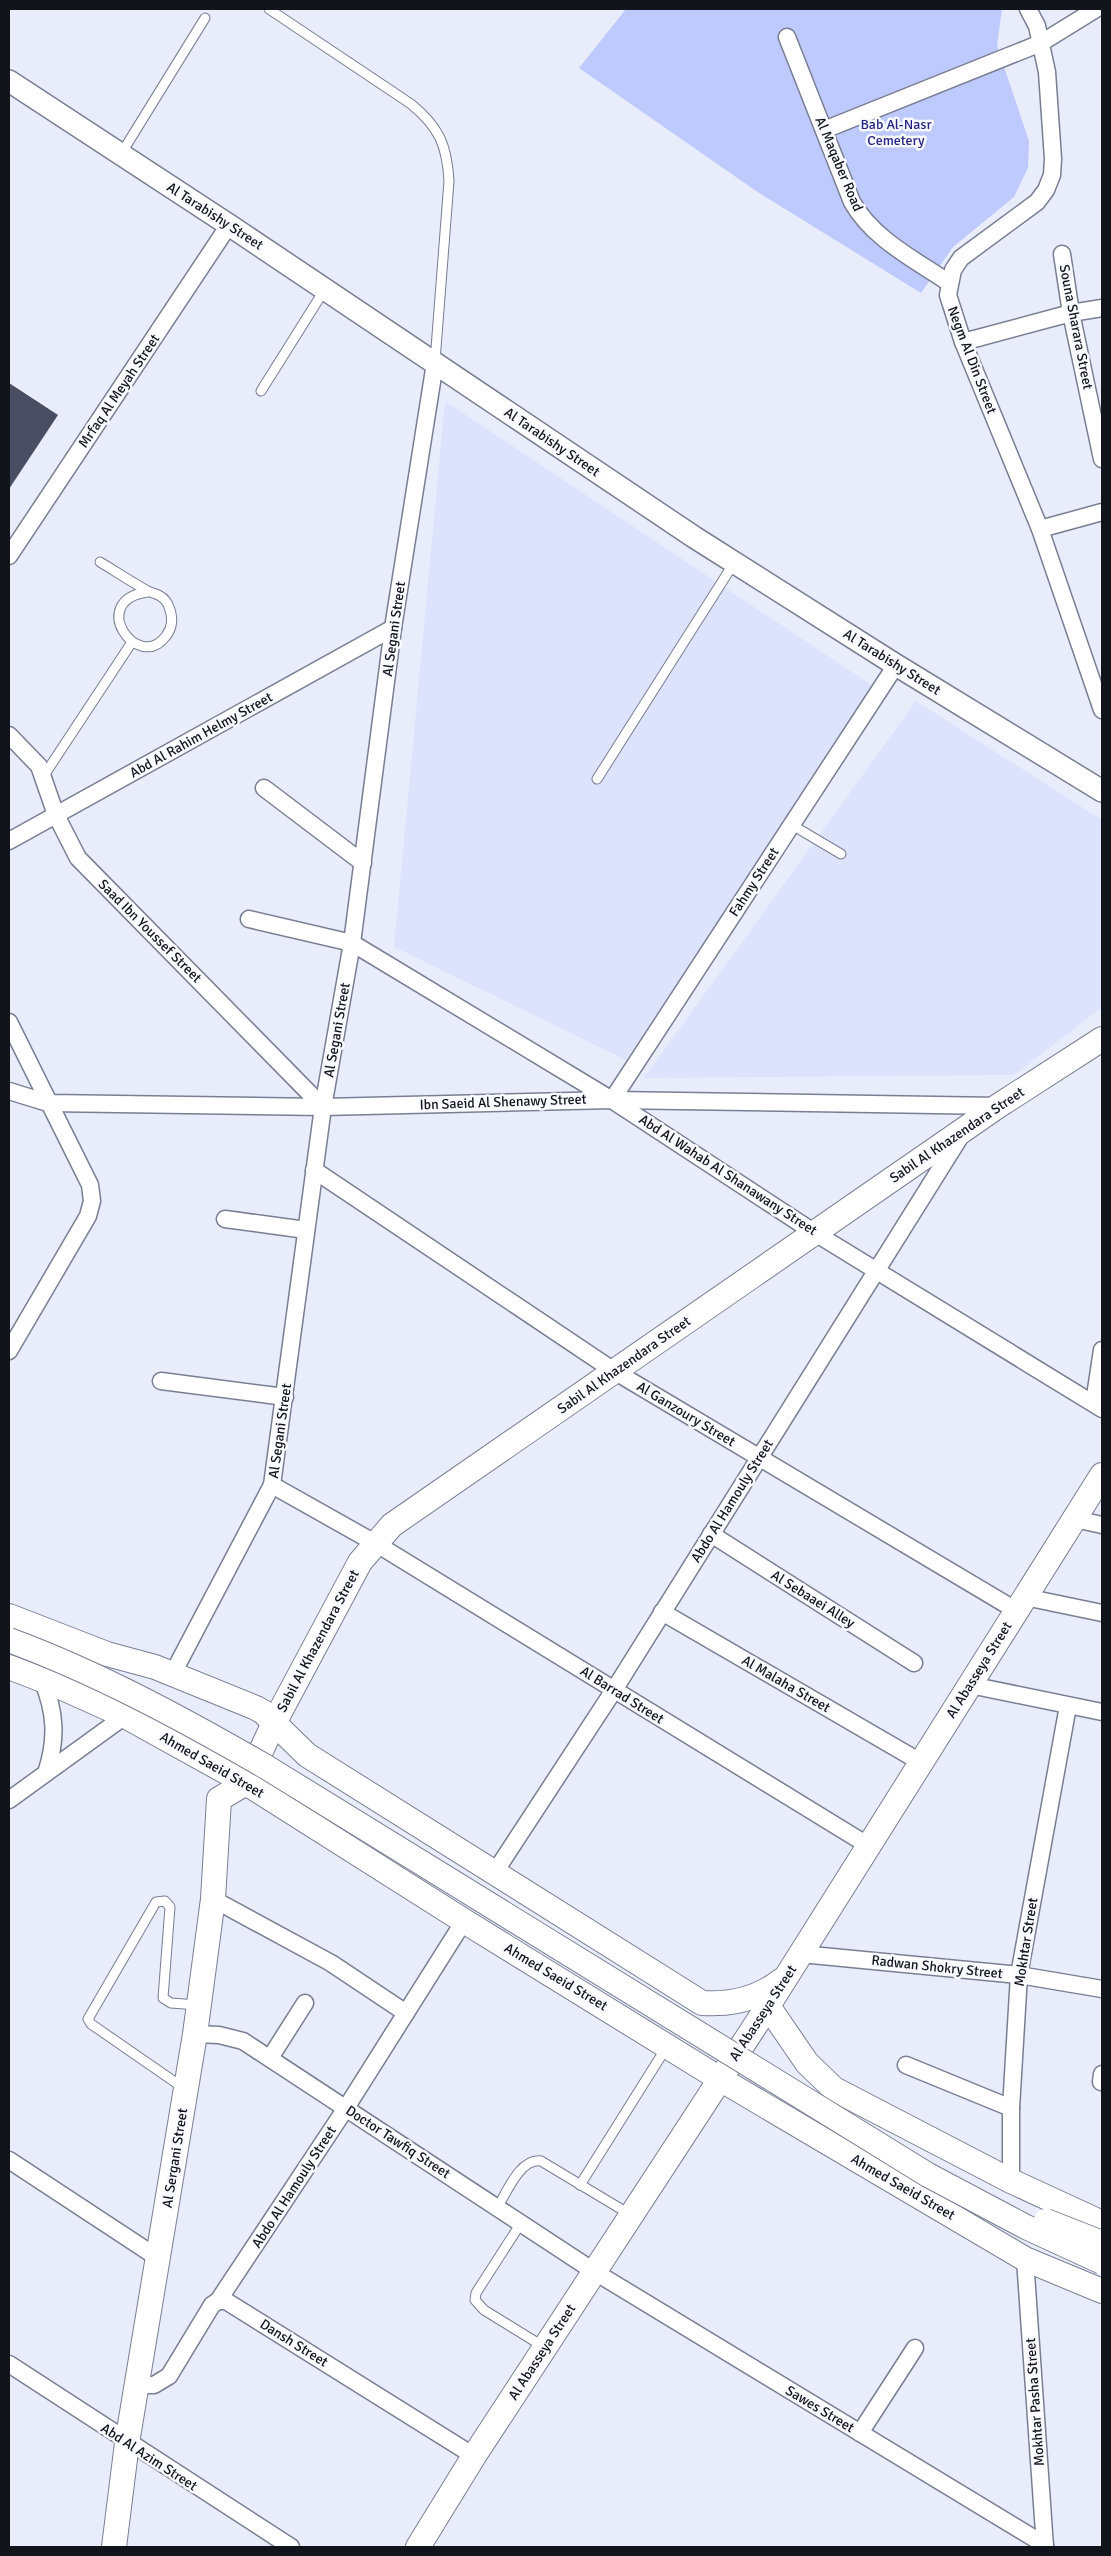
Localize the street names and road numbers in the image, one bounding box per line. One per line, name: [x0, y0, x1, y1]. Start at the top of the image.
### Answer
street label: Al Maqaber Road: [811, 114, 867, 214]
street label: Al Tarabishy Street: [164, 179, 266, 254]
street label: Souna Sharara Street: [1056, 263, 1096, 391]
street label: Negm Al Din Street: [944, 304, 1000, 416]
street label: Mrfaq Al Meyah Street: [75, 331, 163, 451]
street label: Al Tarabishy Street: [501, 404, 603, 480]
street label: Al Segani Street: [379, 580, 409, 678]
street label: Al Tarabishy Street: [840, 625, 944, 699]
street label: Abd Al Rahim Helmy Street: [127, 689, 275, 781]
street label: Fahmy Street: [725, 844, 783, 920]
street label: Saad Ibn Youssef Street: [95, 876, 205, 986]
street label: Al Segani Street: [320, 981, 354, 1079]
street label: Sabil Al Khazendara Street: [886, 1083, 1028, 1186]
street label: Ibn Saeid Al Shenawy Street: [419, 1091, 587, 1113]
street label: Abd Al Wahab Al Shanawany Street: [636, 1111, 820, 1239]
street label: Sabil Al Khazendara Street: [554, 1312, 694, 1418]
street label: Al Ganzoury Street: [634, 1378, 738, 1450]
street label: Al Segani Street: [265, 1382, 295, 1480]
street label: Abdo Al Hamouly Street: [687, 1436, 777, 1566]
street label: Al Sebaaei Alley: [768, 1566, 858, 1632]
street label: Sabil Al Khazendara Street: [273, 1567, 363, 1715]
street label: Al Abasseya Street: [942, 1618, 1016, 1721]
street label: Al Malaha Street: [739, 1652, 833, 1716]
street label: Al Barrad Street: [577, 1663, 667, 1728]
street label: Ahmed Saeid Street: [157, 1728, 267, 1802]
street label: Mokhtar Street: [1011, 1896, 1041, 1988]
street label: Ahmed Saeid Street: [501, 1939, 611, 2015]
street label: Radwan Shokry Street: [871, 1952, 1004, 1982]
street label: Al Abasseya Street: [726, 1962, 800, 2064]
street label: Doctor Tawfiq Street: [342, 2102, 454, 2182]
street label: Al Sergani Street: [159, 2107, 191, 2209]
street label: Abdo Al Hamouly Street: [248, 2123, 340, 2251]
street label: Ahmed Saeid Street: [848, 2150, 958, 2224]
street label: Al Abasseya Street: [505, 2301, 579, 2403]
street label: Dansh Street: [257, 2315, 331, 2371]
street label: Mokhtar Pasha Street: [1022, 2337, 1048, 2467]
street label: Sawes Street: [782, 2382, 858, 2436]
street label: Abd Al Azim Street: [98, 2420, 200, 2495]

